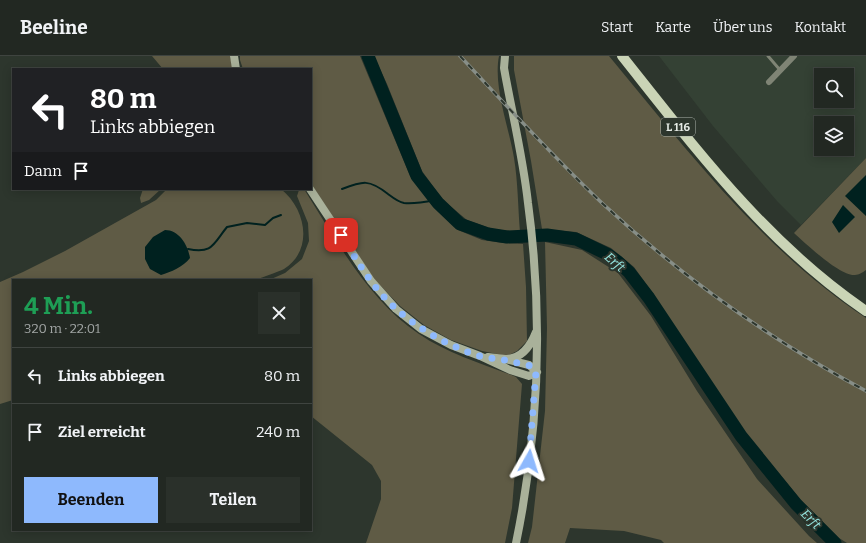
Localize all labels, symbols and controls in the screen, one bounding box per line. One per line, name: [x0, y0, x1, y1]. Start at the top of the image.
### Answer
text: Beeline: [20, 16, 88, 39]
text: Start: [601, 19, 633, 36]
text: Karte: [655, 19, 691, 36]
text: Über uns: [713, 19, 772, 36]
text: Kontakt: [794, 19, 846, 36]
map controls: [814, 68, 854, 156]
button: search: [814, 68, 854, 108]
text: 80 m: [90, 82, 156, 115]
icon: left: [24, 84, 76, 136]
text: Links abbiegen: [90, 116, 215, 138]
button: layers: [814, 116, 854, 156]
road number: L 116: [661, 118, 695, 136]
icon: arrive: [70, 160, 92, 182]
text: Dann: [24, 162, 62, 180]
pin: [324, 218, 358, 252]
icon: arrive: [330, 224, 352, 246]
water label: Erft: [602, 249, 629, 275]
text: 4 Min.: [24, 292, 93, 320]
button: close: [258, 292, 300, 334]
text: 320 m · 22:01: [24, 321, 100, 336]
icon: left: [24, 365, 46, 387]
text: Links abbiegen: [58, 367, 165, 385]
text: 80 m: [264, 367, 300, 385]
icon: arrive: [24, 421, 46, 443]
text: Ziel erreicht: [58, 423, 146, 441]
text: 240 m: [256, 423, 300, 441]
position arrow: [508, 440, 550, 482]
button: Beenden: [24, 477, 158, 523]
button: Teilen: [166, 477, 300, 523]
water label: Erft: [798, 506, 824, 532]

